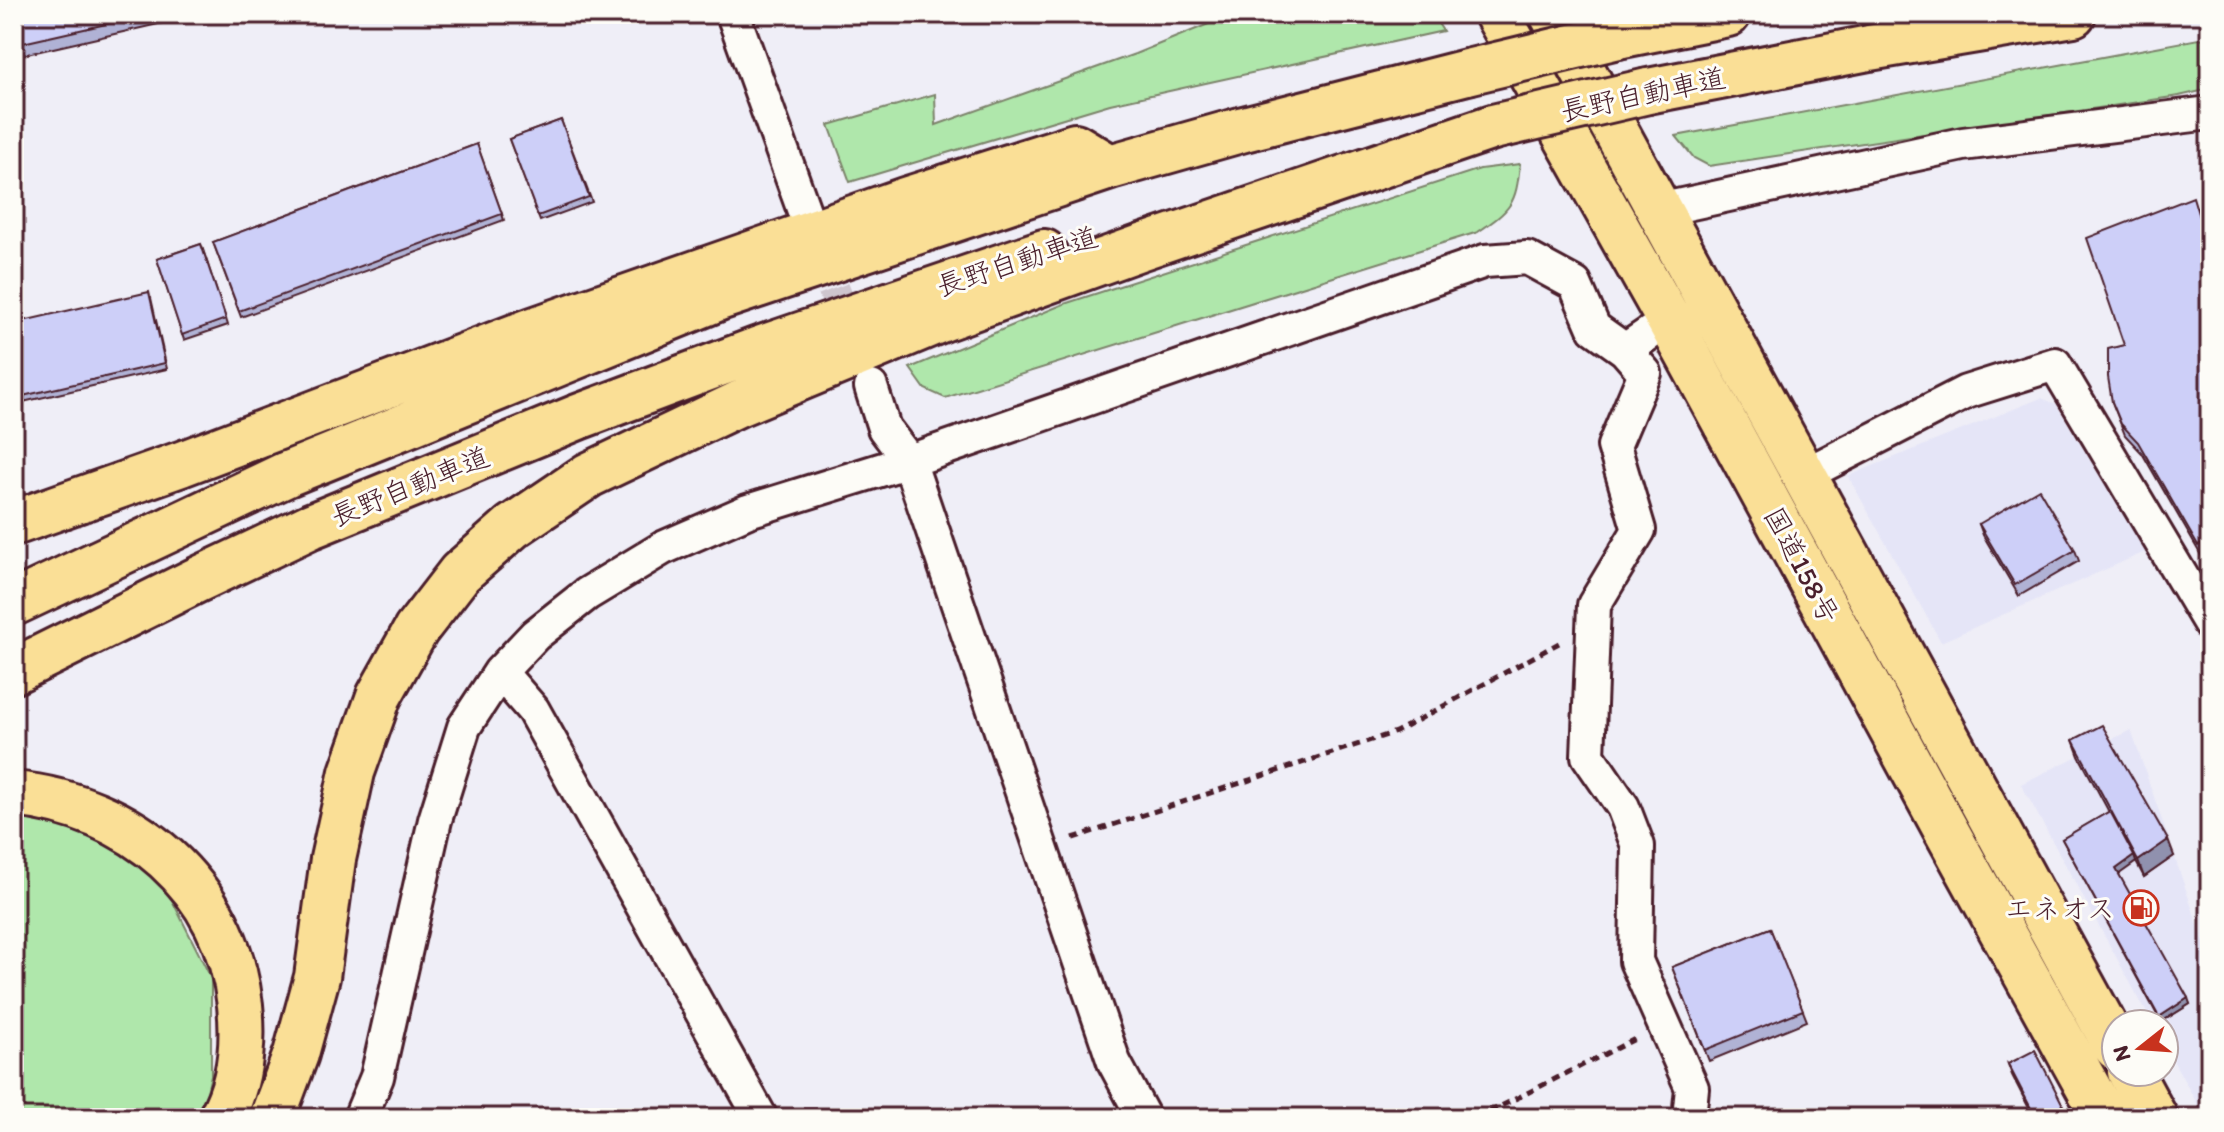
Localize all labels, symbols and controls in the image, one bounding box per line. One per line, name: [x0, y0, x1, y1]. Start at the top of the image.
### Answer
street label: 長野自動車道: [1557, 60, 1729, 128]
street label: 長野自動車道: [932, 219, 1102, 303]
street label: 長野自動車道: [326, 439, 494, 533]
street label: 国道158号: [1757, 501, 1847, 629]
fuel station icon: エネオス: [2122, 889, 2160, 927]
place label: エネオス: [2005, 891, 2115, 925]
north arrow: [2100, 1008, 2180, 1088]
text: N: [2106, 1043, 2136, 1065]

